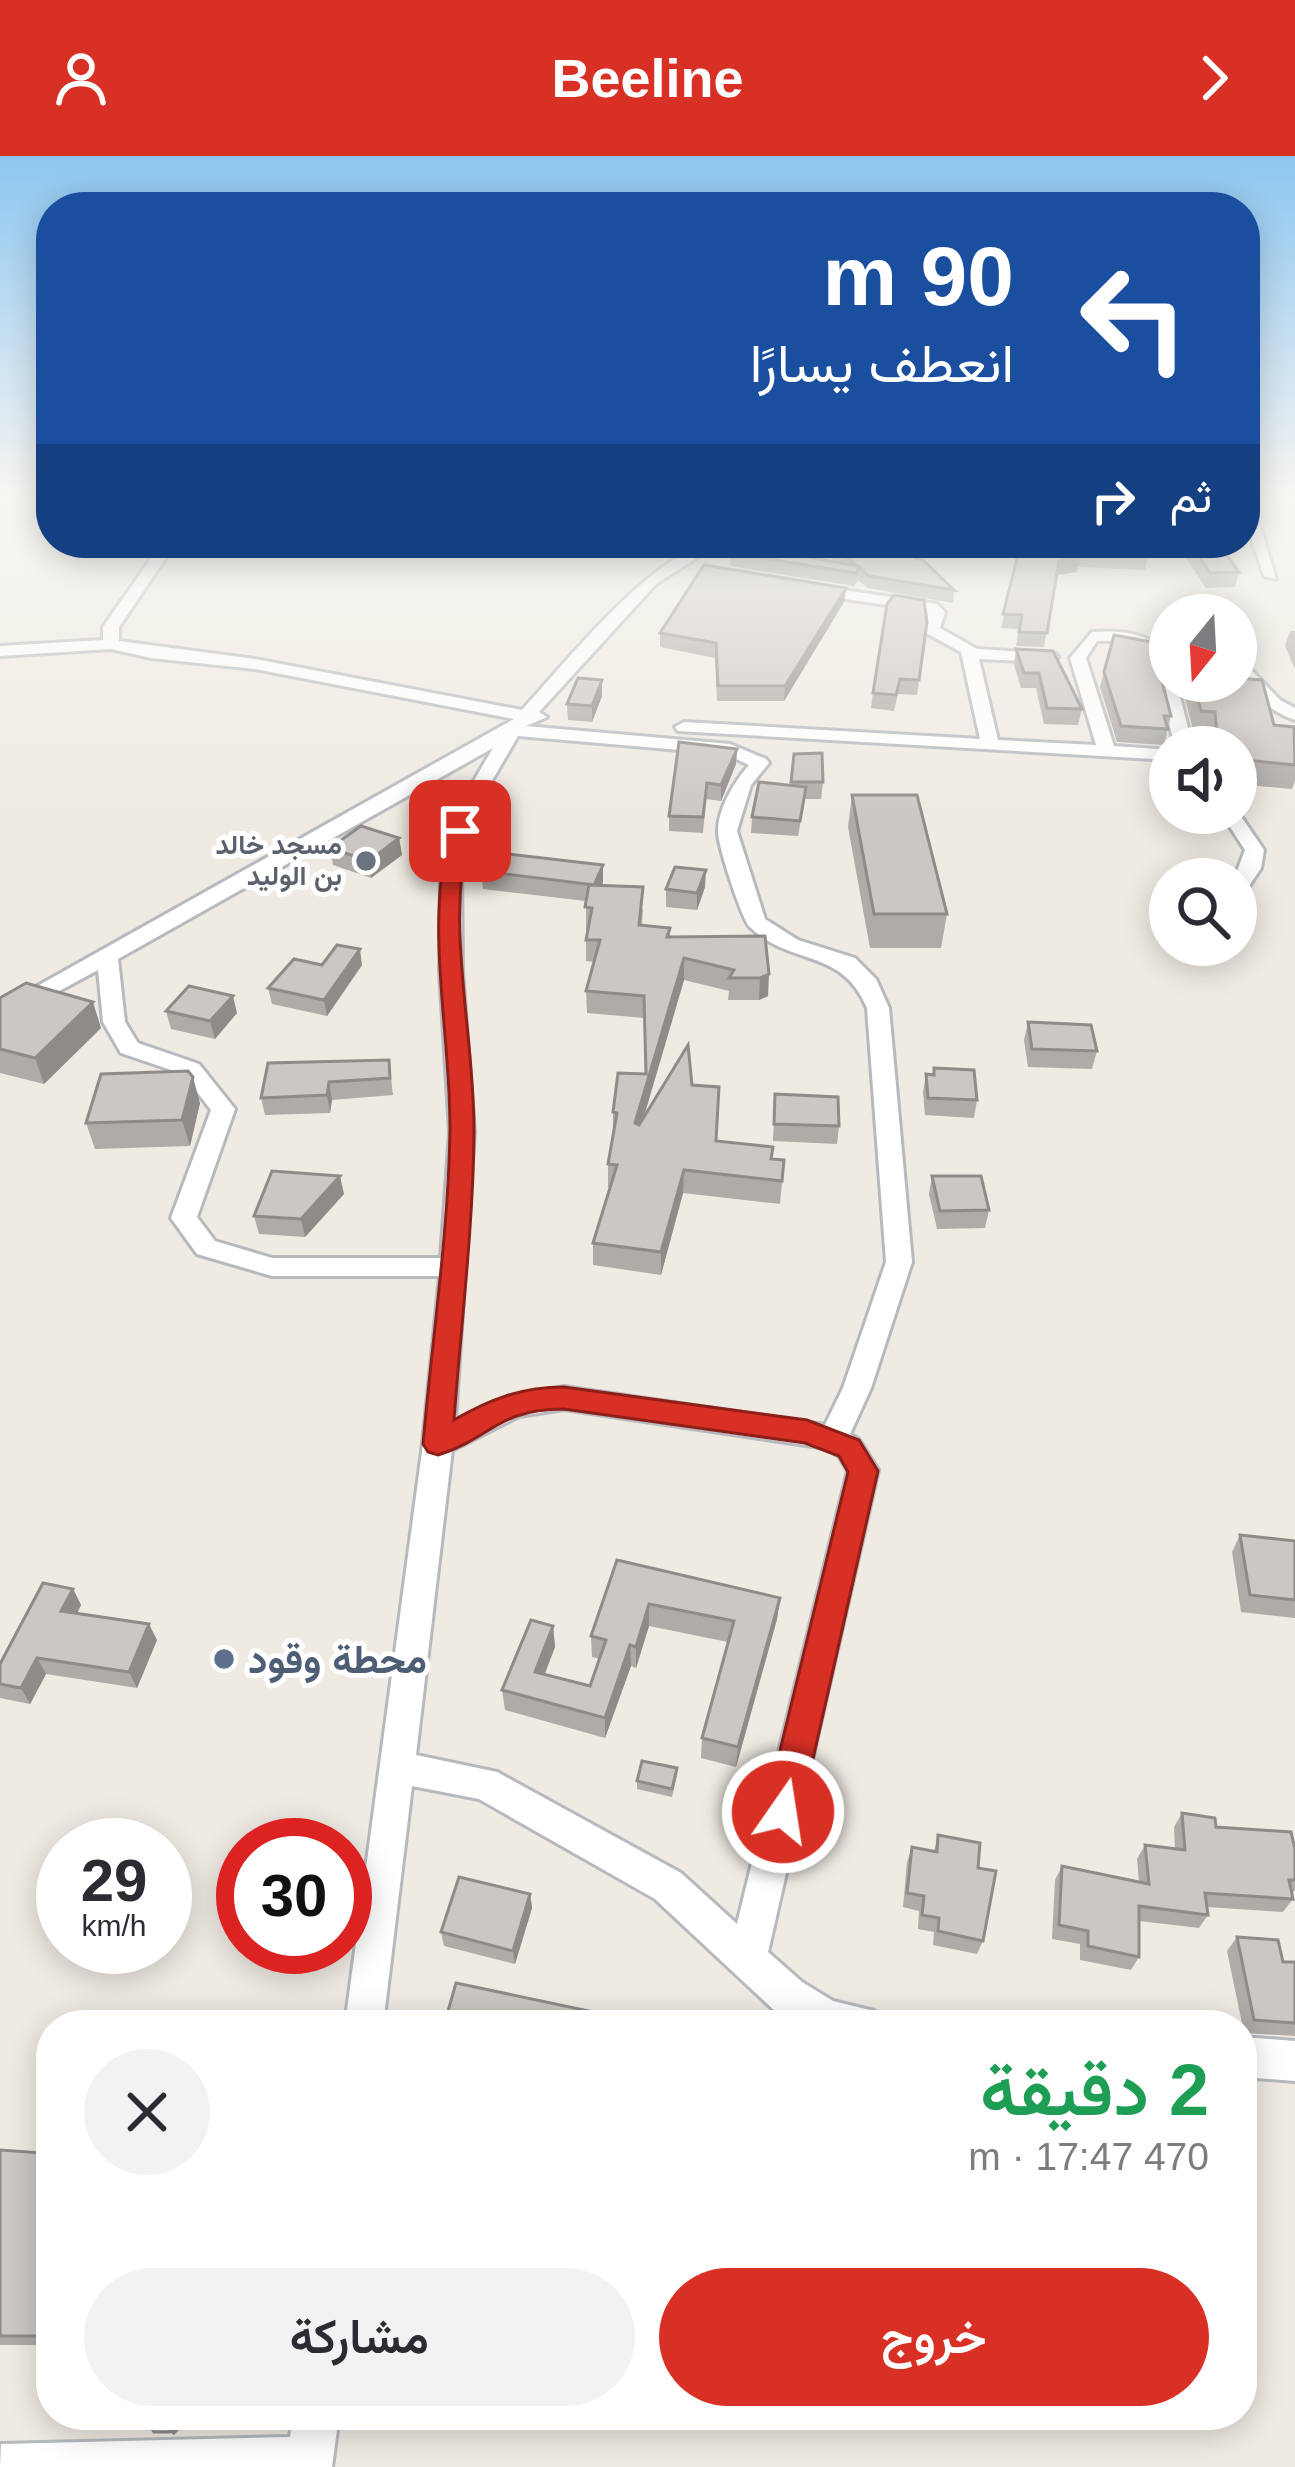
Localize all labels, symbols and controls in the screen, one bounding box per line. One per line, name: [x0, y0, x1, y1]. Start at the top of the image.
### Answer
icon: person: [48, 45, 114, 111]
icon: forward: [1181, 45, 1247, 111]
text: Beeline: [551, 48, 744, 108]
text: 90 m: [823, 229, 1014, 323]
icon: left: [1056, 240, 1212, 396]
text: انعطف يسارًا: [750, 333, 1014, 393]
icon: right: [1080, 468, 1146, 534]
text: ثم: [1170, 471, 1212, 522]
north arrow: [1149, 594, 1257, 702]
map controls: [1149, 594, 1257, 966]
button: sound: [1149, 726, 1257, 834]
pin: [409, 780, 511, 882]
icon: arrive: [427, 798, 493, 864]
place label: مسجد خالد بن الوليد: [215, 830, 342, 893]
marker: مسجد خالد بن الوليد: [353, 848, 379, 874]
button: search: [1149, 858, 1257, 966]
place label: محطة وقود: [248, 1638, 427, 1684]
marker: محطة وقود: [211, 1646, 237, 1672]
position arrow: [720, 1749, 846, 1875]
speed limit sign: 30: [216, 1818, 372, 1974]
text: 29: [81, 1847, 147, 1914]
text: km/h: [81, 1909, 147, 1942]
button: close: [84, 2049, 210, 2175]
text: 2 دقيقة: [980, 2050, 1209, 2130]
text: 470 m · 17:47: [968, 2135, 1209, 2178]
button: مشاركة: [84, 2268, 635, 2406]
button: خروج: [659, 2268, 1209, 2406]

